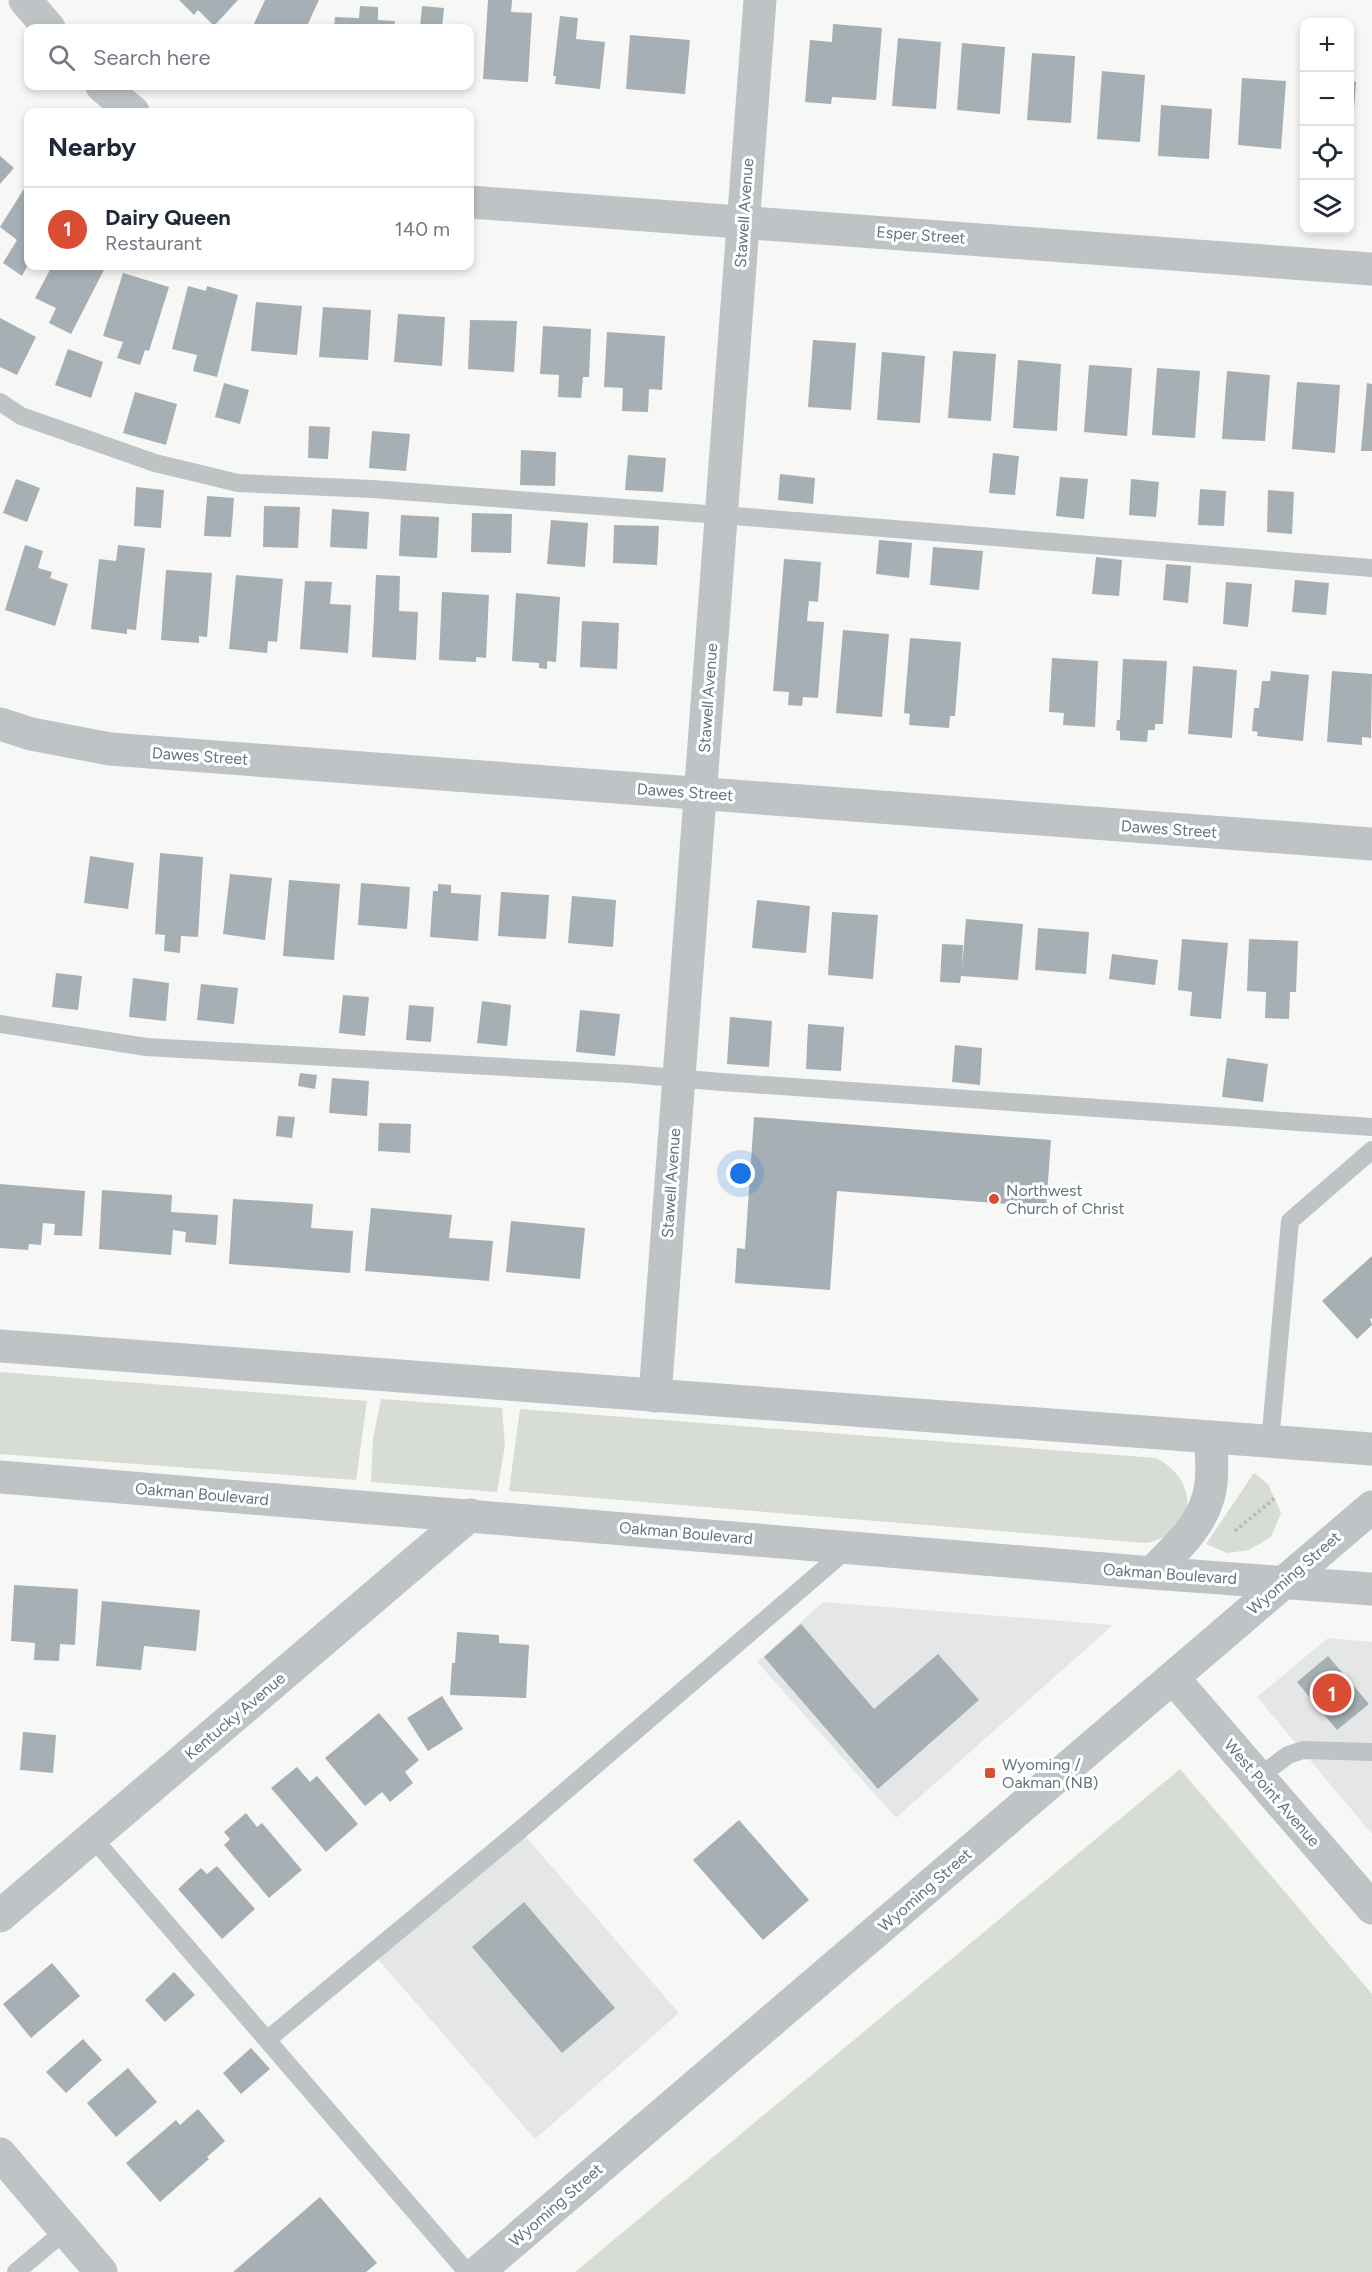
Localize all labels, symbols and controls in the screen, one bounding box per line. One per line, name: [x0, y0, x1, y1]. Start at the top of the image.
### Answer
map controls: [1300, 18, 1354, 234]
button: +: [1300, 18, 1354, 72]
search box: [24, 24, 474, 90]
icon: search: [45, 41, 78, 74]
text: Search here: [93, 44, 211, 71]
button: −: [1300, 72, 1354, 126]
button: locate: [1300, 126, 1354, 180]
text: Nearby: [48, 131, 136, 163]
street label: Stawell Avenue: [731, 157, 757, 269]
button: layers: [1300, 180, 1354, 234]
text: Dairy Queen: [105, 204, 231, 231]
text: 1: [63, 217, 72, 241]
text: 140 m: [395, 217, 450, 241]
street label: Esper Street: [876, 222, 966, 248]
text: Restaurant: [105, 231, 202, 255]
street label: Stawell Avenue: [695, 642, 721, 754]
street label: Dawes Street: [151, 743, 249, 769]
street label: Dawes Street: [636, 779, 734, 805]
street label: Dawes Street: [1120, 816, 1218, 842]
street label: Stawell Avenue: [658, 1127, 684, 1239]
your location: [726, 1159, 755, 1188]
place label: Northwest Church of Christ: [1006, 1181, 1125, 1218]
marker: Northwest Church of Christ: [987, 1192, 1001, 1206]
street label: Oakman Boulevard: [134, 1479, 270, 1509]
street label: Oakman Boulevard: [618, 1518, 754, 1548]
street label: Wyoming Street: [1244, 1527, 1344, 1619]
street label: Oakman Boulevard: [1102, 1560, 1238, 1588]
street label: Kentucky Avenue: [181, 1668, 289, 1764]
pin: 1: [1312, 1670, 1352, 1716]
street label: West Point Avenue: [1220, 1735, 1324, 1851]
place label: Wyoming / Oakman (NB): [1002, 1755, 1098, 1792]
marker: Wyoming / Oakman (NB): [983, 1766, 997, 1780]
street label: Wyoming Street: [875, 1844, 975, 1936]
street label: Wyoming Street: [506, 2159, 606, 2251]

